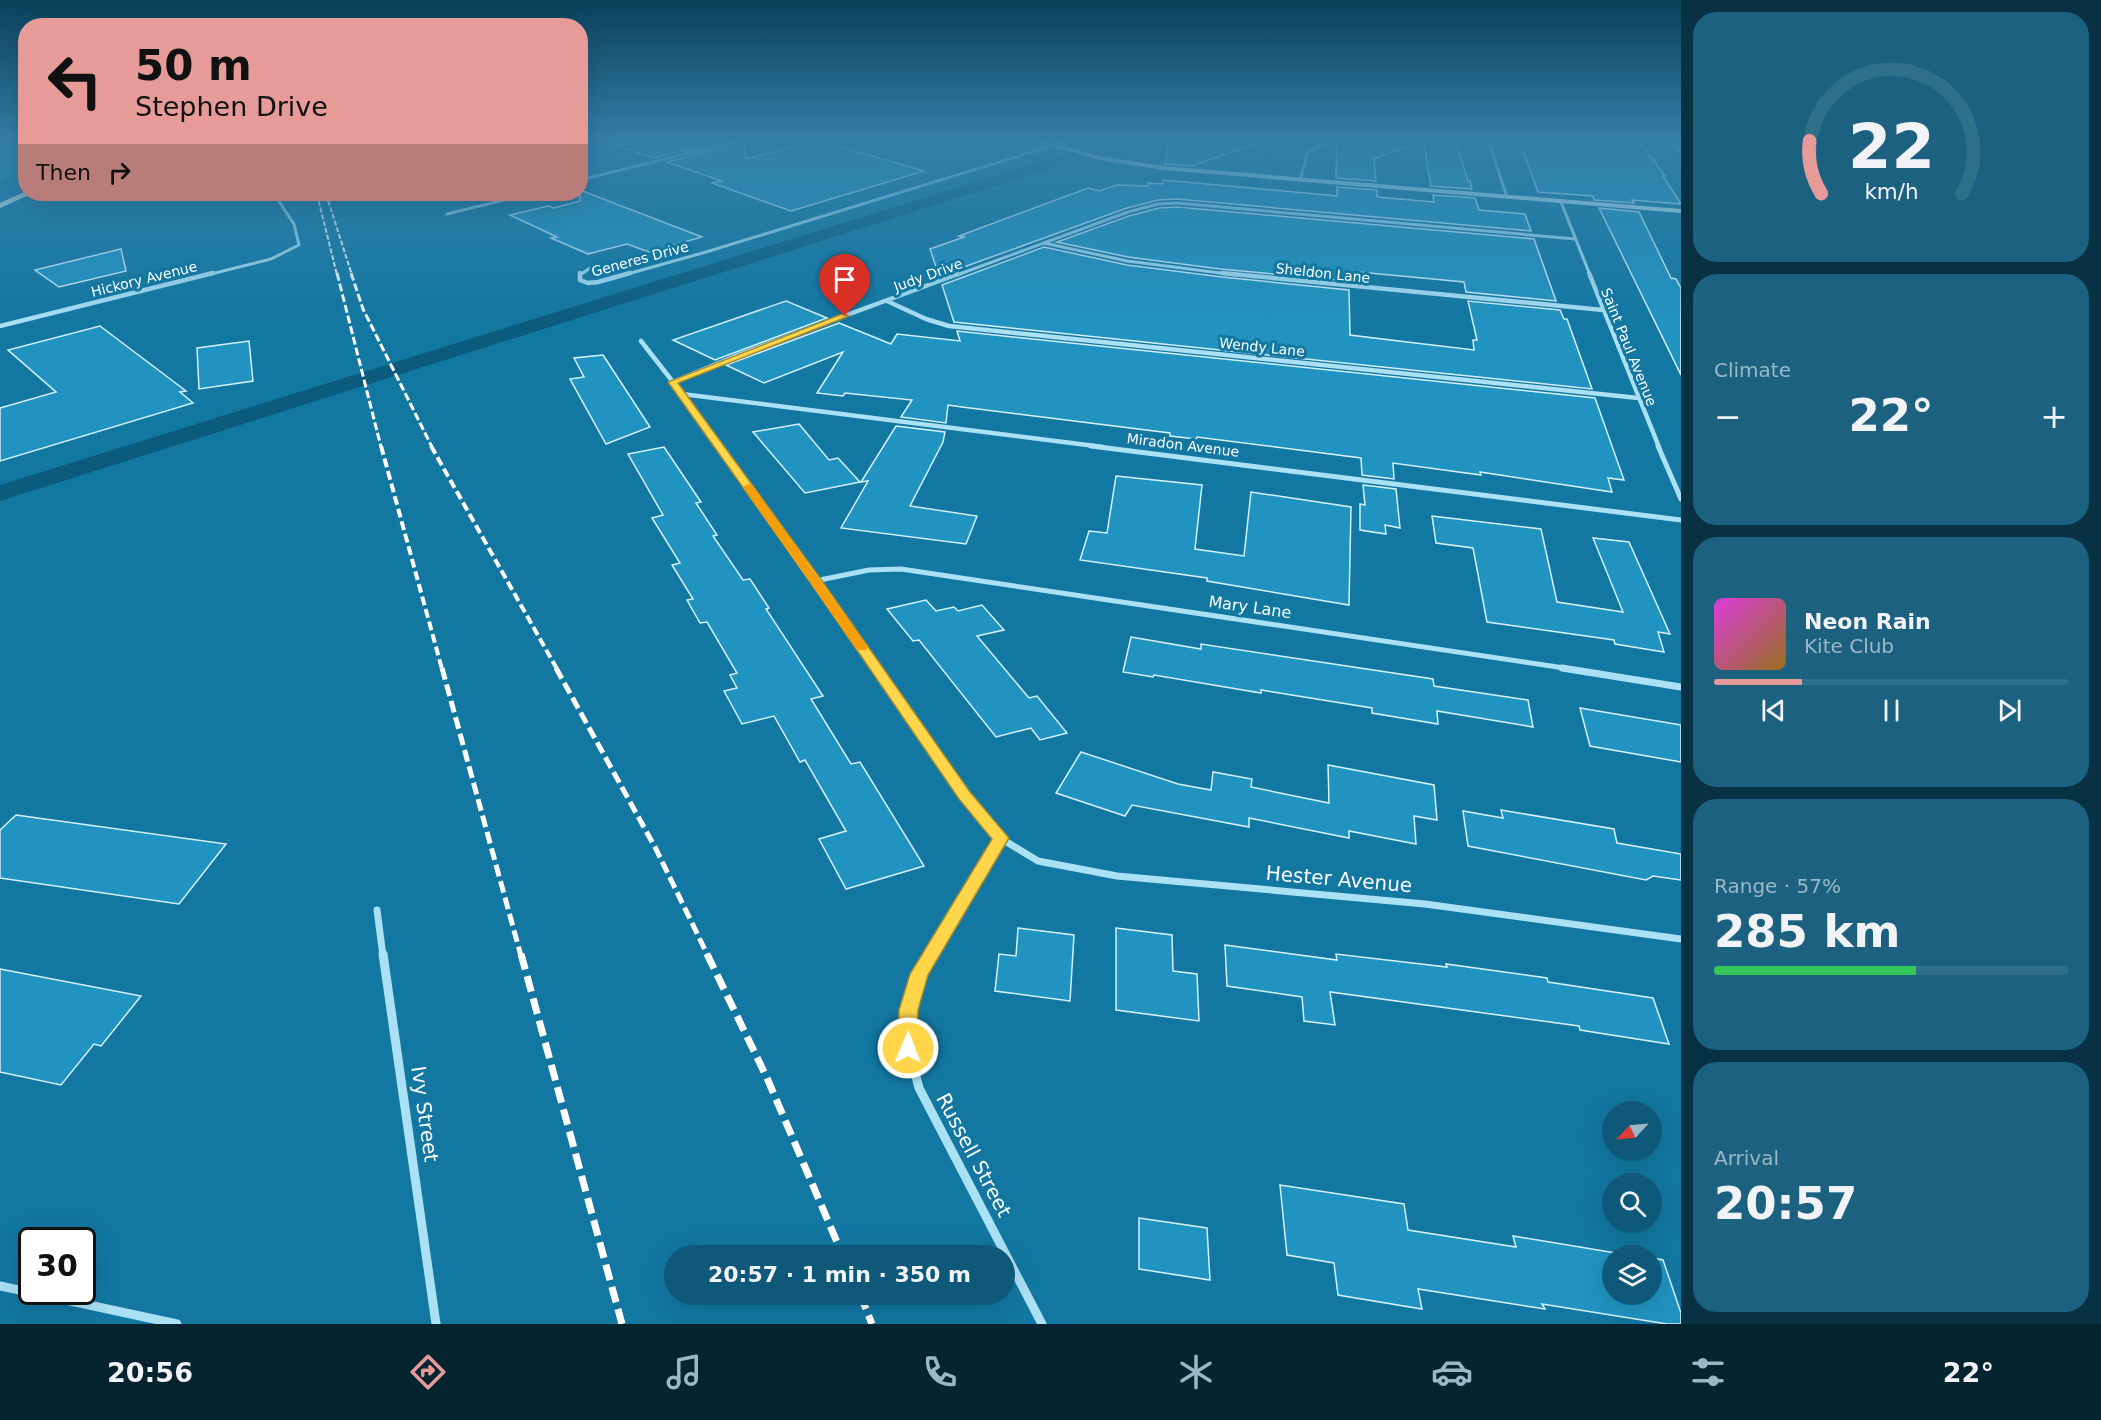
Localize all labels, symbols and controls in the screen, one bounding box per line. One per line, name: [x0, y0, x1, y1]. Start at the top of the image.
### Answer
text: 50 m: [135, 41, 252, 90]
icon: left: [36, 42, 114, 120]
text: Stephen Drive: [135, 91, 328, 122]
text: 22: [1848, 110, 1934, 183]
icon: right: [103, 156, 136, 189]
text: Then: [36, 160, 91, 185]
text: km/h: [1864, 180, 1918, 205]
street label: Generes Drive: [590, 238, 690, 280]
pin: [819, 254, 870, 316]
street label: Judy Drive: [891, 255, 965, 295]
street label: Hickory Avenue: [89, 258, 199, 300]
street label: Sheldon Lane: [1275, 260, 1371, 286]
icon: arrive: [828, 263, 861, 296]
street label: Saint Paul Avenue: [1598, 286, 1660, 408]
street label: Wendy Lane: [1218, 335, 1306, 359]
text: Climate: [1714, 358, 1791, 382]
text: 22°: [1848, 389, 1934, 442]
text: −: [1714, 397, 1742, 436]
text: +: [2040, 397, 2068, 436]
street label: Miradon Avenue: [1126, 430, 1240, 460]
street label: Mary Lane: [1207, 592, 1293, 622]
text: Neon Rain: [1804, 609, 1931, 634]
text: Kite Club: [1804, 634, 1894, 658]
icon: previous: [1757, 694, 1790, 727]
icon: pause: [1875, 694, 1908, 727]
icon: next: [1993, 694, 2026, 727]
street label: Hester Avenue: [1265, 861, 1413, 897]
text: Range · 57%: [1714, 874, 1841, 898]
text: 285 km: [1714, 905, 1900, 958]
position arrow: [876, 1016, 940, 1080]
street label: Ivy Street: [406, 1064, 444, 1164]
street label: Russell Street: [931, 1089, 1017, 1221]
north arrow: [1602, 1101, 1662, 1161]
map controls: [1602, 1101, 1662, 1305]
text: Arrival: [1714, 1146, 1779, 1170]
button: search: [1602, 1173, 1662, 1233]
text: 20:57: [1714, 1177, 1857, 1230]
speed limit sign: 30: [18, 1227, 96, 1305]
button: layers: [1602, 1245, 1662, 1305]
text: 20:57 · 1 min · 350 m: [708, 1262, 971, 1287]
icon: directions: [407, 1351, 449, 1393]
icon: music: [663, 1351, 705, 1393]
icon: phone: [919, 1351, 961, 1393]
icon: climate: [1175, 1351, 1217, 1393]
icon: car: [1431, 1351, 1473, 1393]
icon: filters: [1687, 1351, 1729, 1393]
text: 20:56: [107, 1357, 193, 1388]
text: 22°: [1943, 1357, 1994, 1388]

